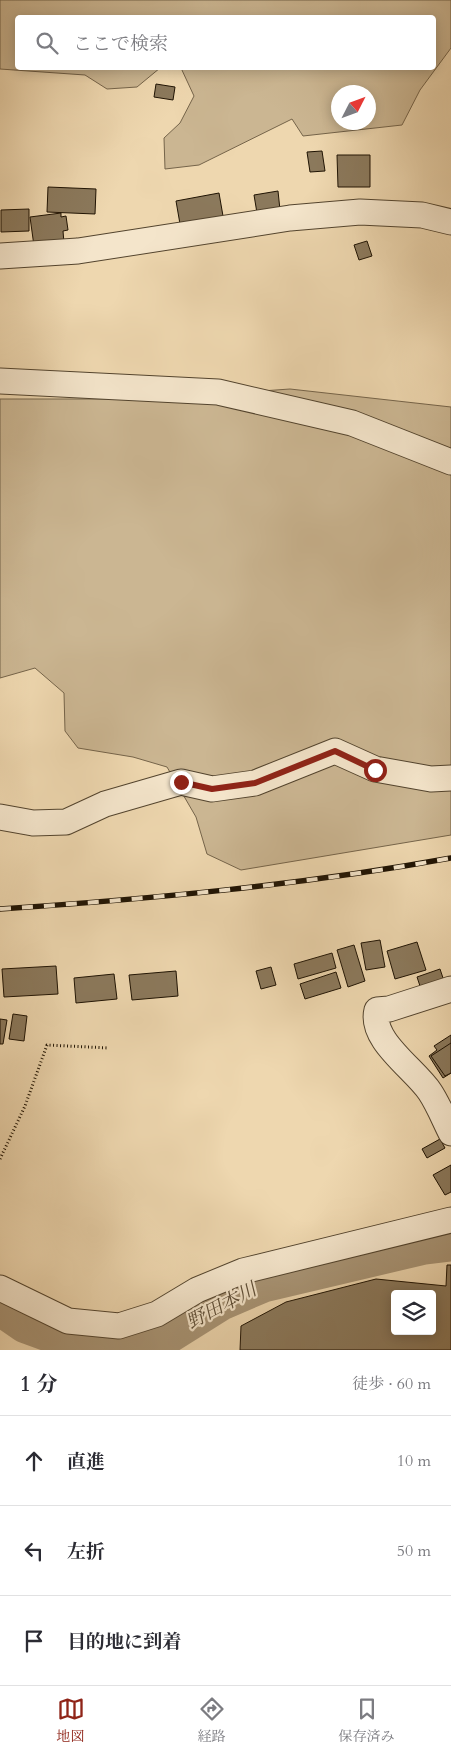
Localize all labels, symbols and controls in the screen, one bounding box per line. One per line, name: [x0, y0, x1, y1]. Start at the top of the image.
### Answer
search box: [15, 15, 436, 70]
icon: search: [33, 29, 61, 57]
text: ここで検索: [73, 31, 168, 57]
north arrow: [331, 85, 376, 130]
route start: [364, 759, 387, 782]
route end: [170, 771, 193, 794]
water label: 野田本川: [182, 1276, 263, 1335]
map controls: [391, 1290, 436, 1335]
button: layers: [391, 1290, 436, 1335]
text: 1 分: [20, 1370, 57, 1399]
text: 徒歩 · 60 m: [352, 1373, 431, 1395]
icon: ahead: [20, 1447, 48, 1475]
text: 直進: [67, 1449, 105, 1475]
text: 10 m: [397, 1450, 431, 1472]
icon: left: [20, 1537, 48, 1565]
text: 左折: [67, 1539, 105, 1565]
text: 50 m: [397, 1540, 431, 1562]
icon: arrive: [20, 1627, 48, 1655]
text: 目的地に到着: [67, 1629, 181, 1655]
tab: 地図: [57, 1695, 85, 1746]
tab: 経路: [198, 1695, 226, 1746]
tab: 保存済み: [339, 1695, 395, 1746]

